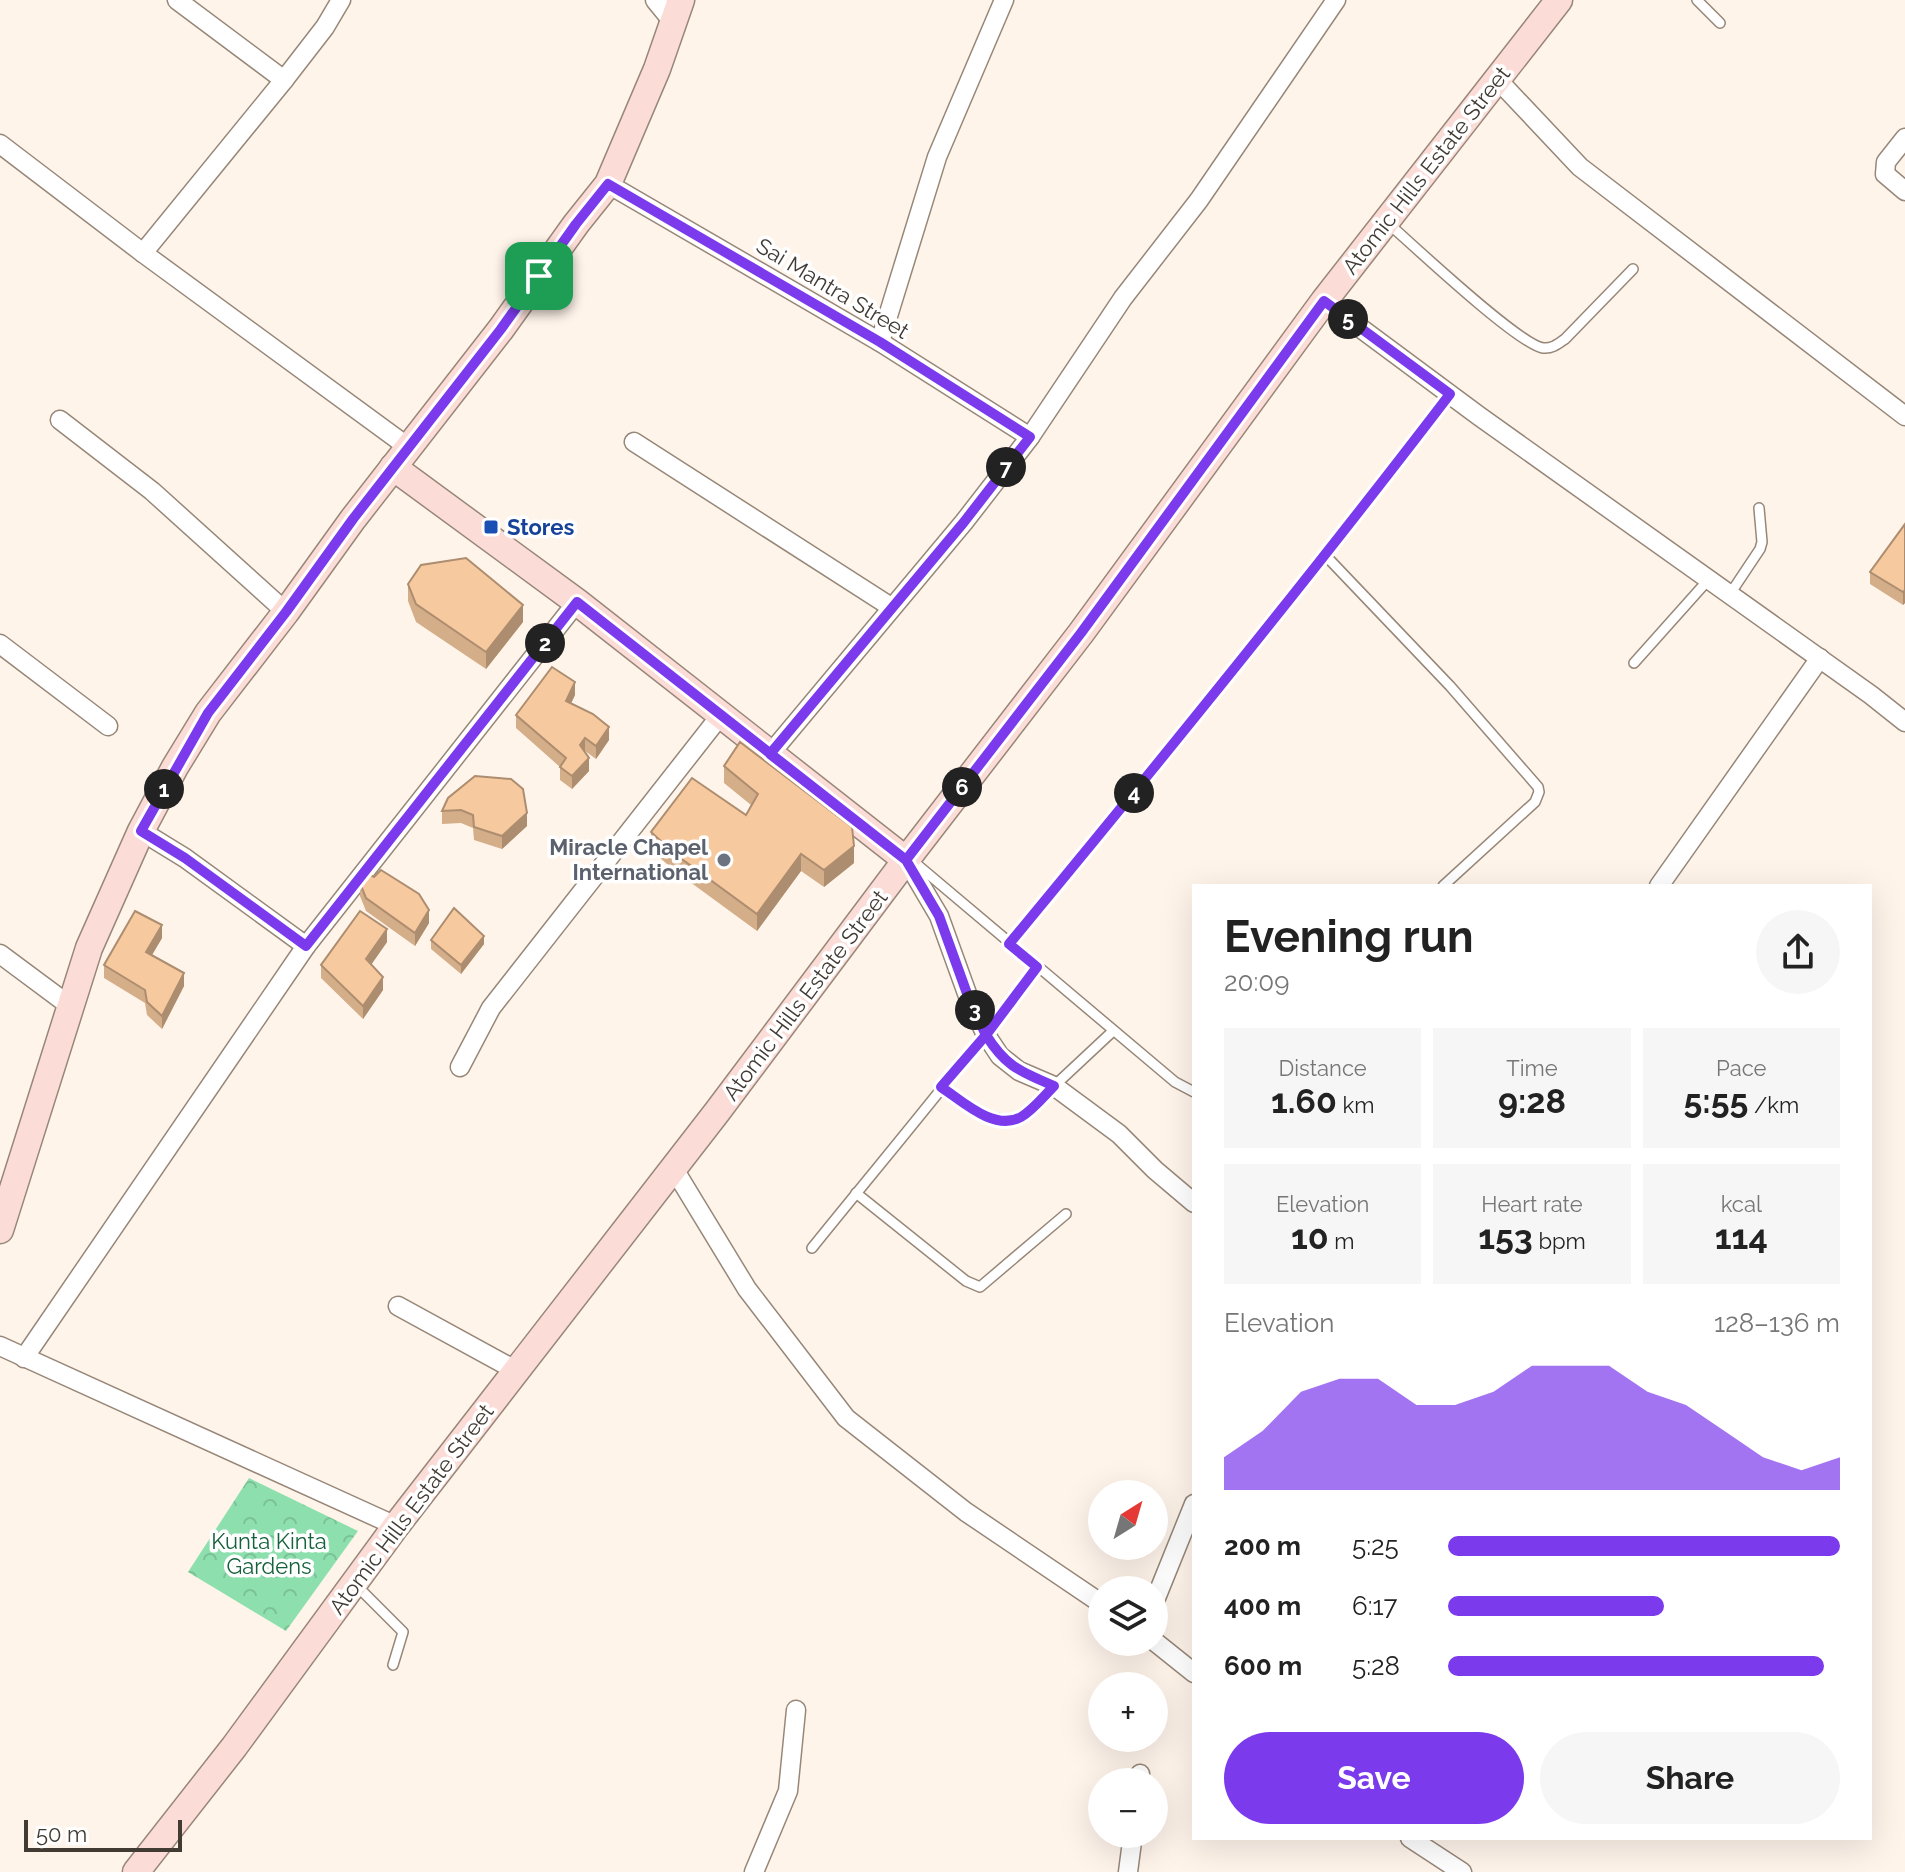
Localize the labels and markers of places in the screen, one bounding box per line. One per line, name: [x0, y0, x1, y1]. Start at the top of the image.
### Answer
pin: [505, 242, 573, 310]
pin: 5: [1328, 299, 1368, 339]
pin: 7: [986, 447, 1026, 487]
place label: Stores: [507, 514, 574, 540]
marker: Stores: [482, 518, 500, 536]
pin: 2: [525, 623, 565, 663]
pin: 6: [942, 767, 982, 807]
pin: 1: [144, 769, 184, 809]
pin: 4: [1114, 773, 1154, 813]
place label: Miracle Chapel International: [549, 834, 709, 885]
marker: Miracle Chapel International: [715, 851, 733, 869]
pin: 3: [955, 990, 995, 1030]

